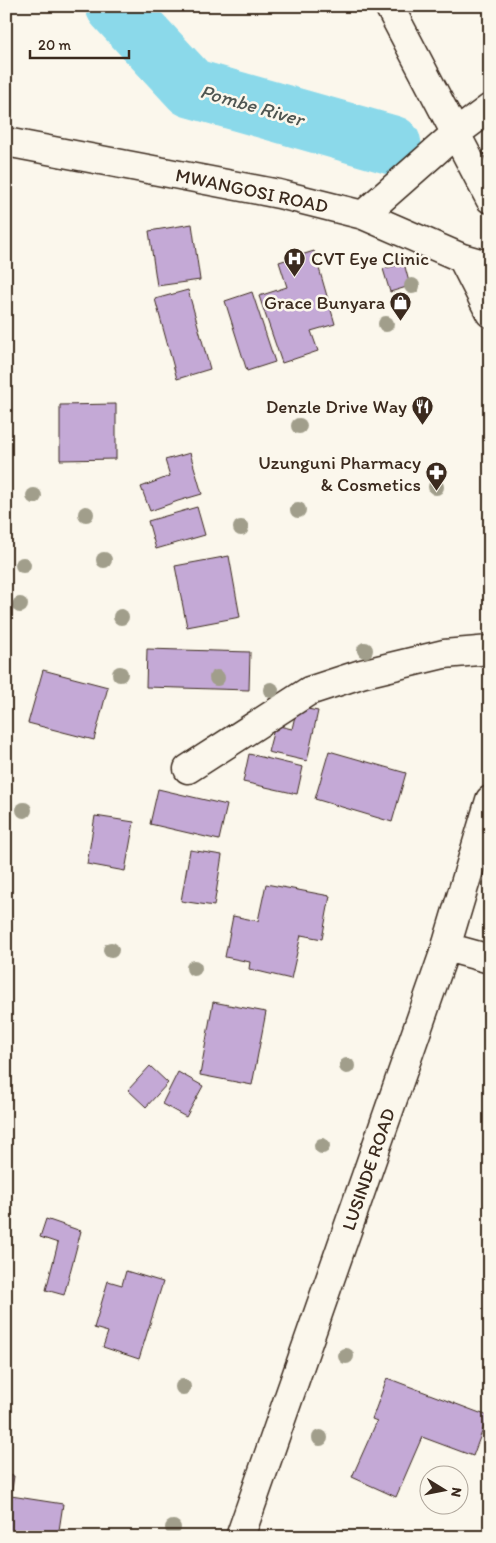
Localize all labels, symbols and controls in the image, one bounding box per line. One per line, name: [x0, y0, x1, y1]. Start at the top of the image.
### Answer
scale bar: [30, 28, 129, 60]
text: 20 m: [38, 36, 72, 54]
water label: Pombe River: [198, 79, 308, 132]
street label: MWANGOSI ROAD: [174, 163, 330, 218]
hospital icon: CVT Eye Clinic: [283, 246, 307, 277]
place label: CVT Eye Clinic: [311, 247, 429, 270]
shop icon: Grace Bunyara: [389, 290, 413, 321]
place label: Grace Bunyara: [264, 291, 385, 314]
restaurant icon: Denzle Drive Way: [411, 394, 435, 425]
place label: Denzle Drive Way: [266, 395, 407, 418]
place label: Uzunguni Pharmacy & Cosmetics: [258, 451, 421, 496]
pharmacy icon: Uzunguni Pharmacy & Cosmetics: [425, 461, 449, 492]
street label: LUSINDE ROAD: [337, 1105, 400, 1233]
north arrow: [418, 1466, 468, 1516]
text: N: [447, 1486, 466, 1498]

